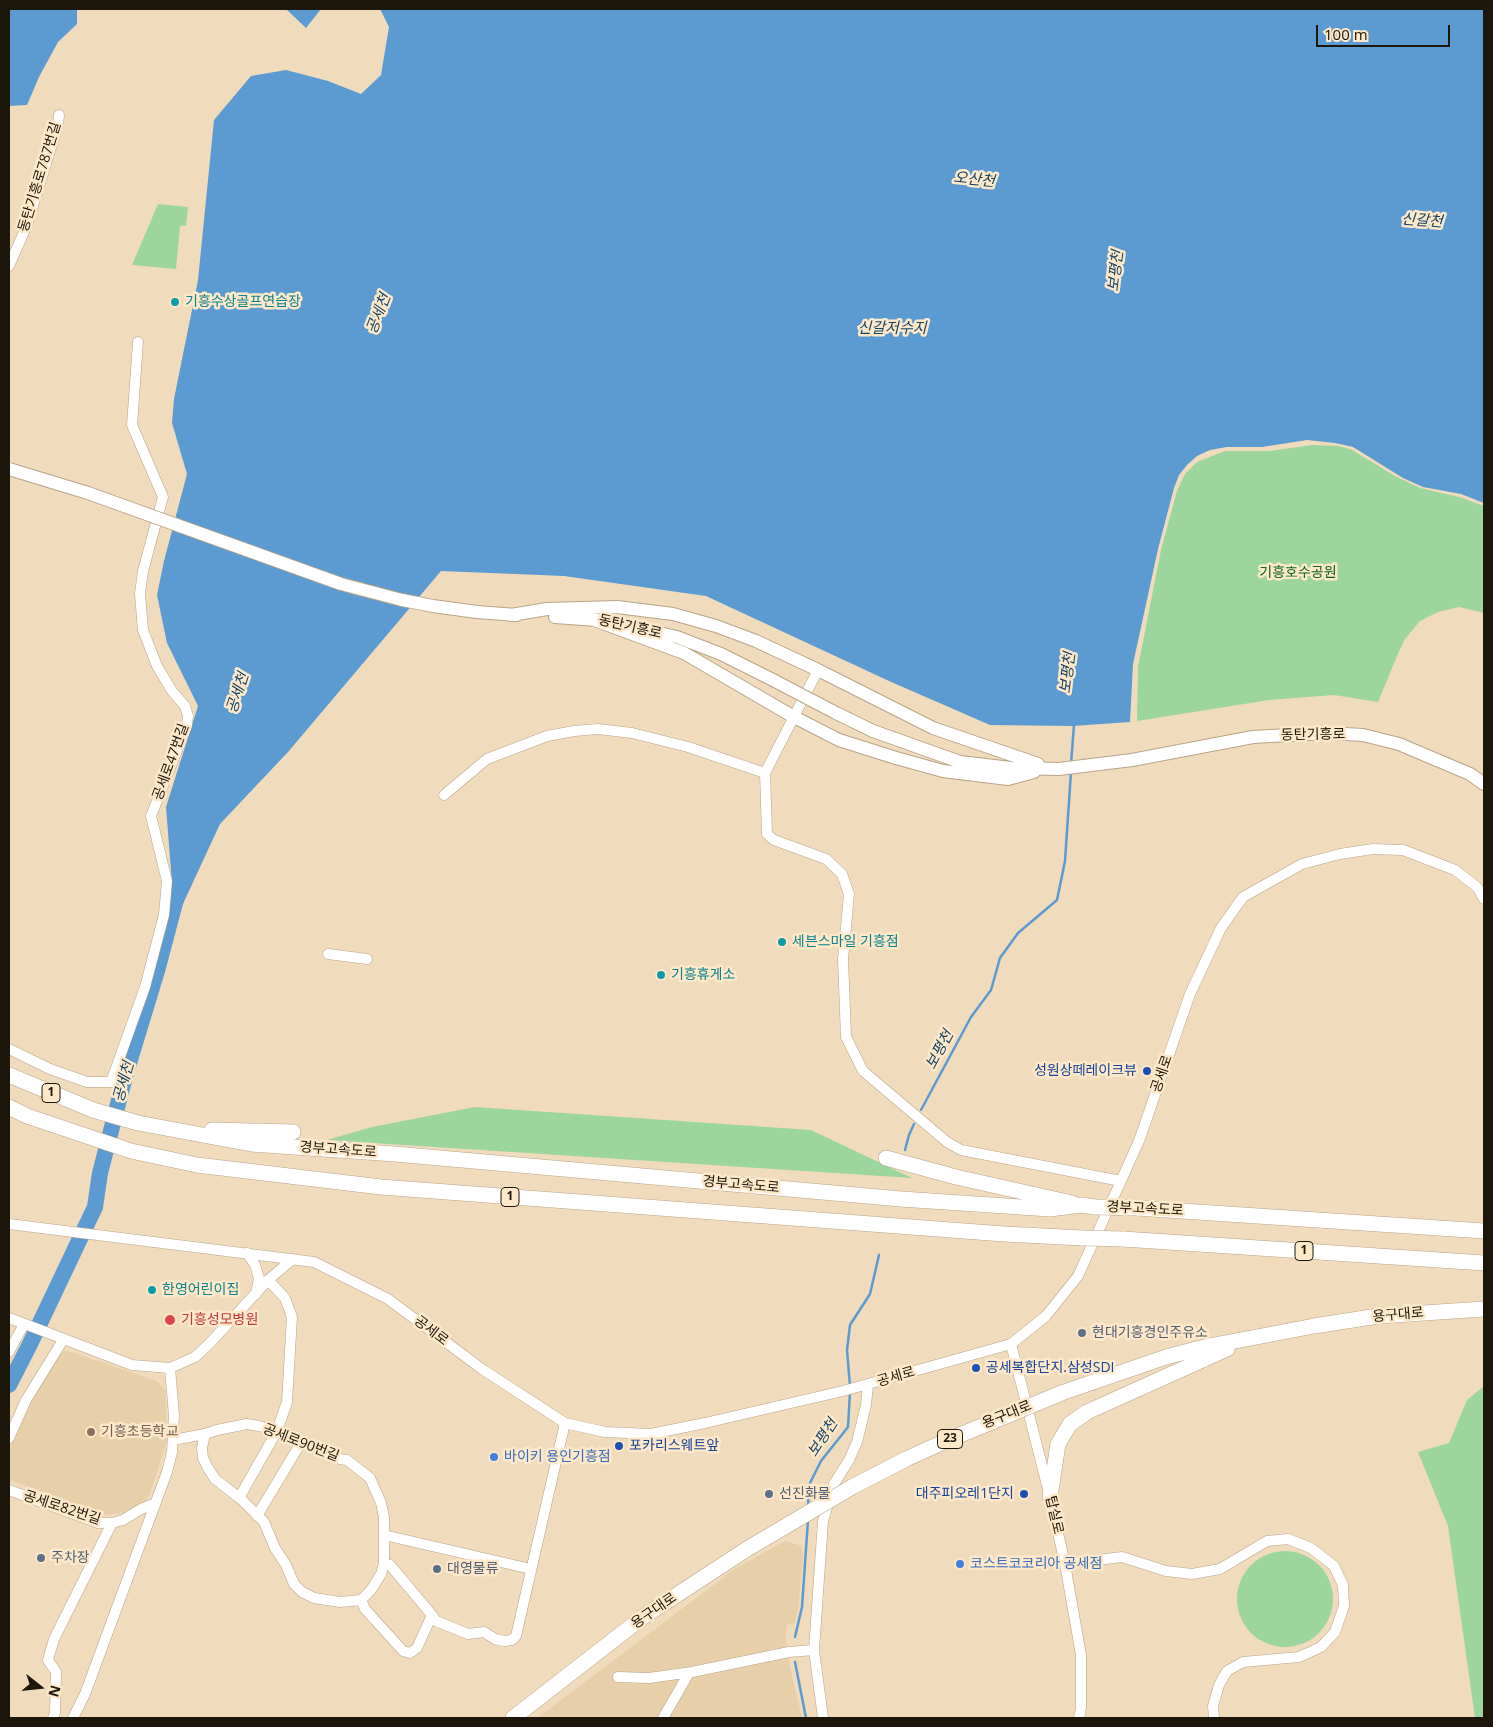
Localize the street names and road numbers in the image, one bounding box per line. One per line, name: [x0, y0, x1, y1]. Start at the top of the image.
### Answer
street label: 동탄기흥로787번길: [15, 120, 65, 234]
street label: 동탄기흥로: [597, 612, 663, 642]
street label: 공세로47번길: [149, 721, 193, 803]
street label: 동탄기흥로: [1281, 726, 1345, 744]
street label: 공세로: [1148, 1053, 1176, 1095]
road number: 1: [42, 1084, 60, 1102]
street label: 경부고속도로: [299, 1139, 377, 1161]
street label: 경부고속도로: [702, 1173, 780, 1197]
road number: 1: [501, 1188, 519, 1206]
street label: 경부고속도로: [1106, 1199, 1184, 1219]
road number: 1: [1295, 1242, 1313, 1260]
street label: 용구대로: [1372, 1304, 1424, 1326]
street label: 공세로: [411, 1313, 451, 1349]
street label: 공세로: [875, 1364, 917, 1390]
street label: 용구대로: [980, 1398, 1034, 1432]
street label: 공세로90번길: [260, 1421, 342, 1465]
road number: 23: [938, 1430, 962, 1448]
street label: 공세로82번길: [21, 1488, 103, 1528]
street label: 탑실로: [1041, 1494, 1067, 1536]
street label: 용구대로: [628, 1589, 680, 1633]

